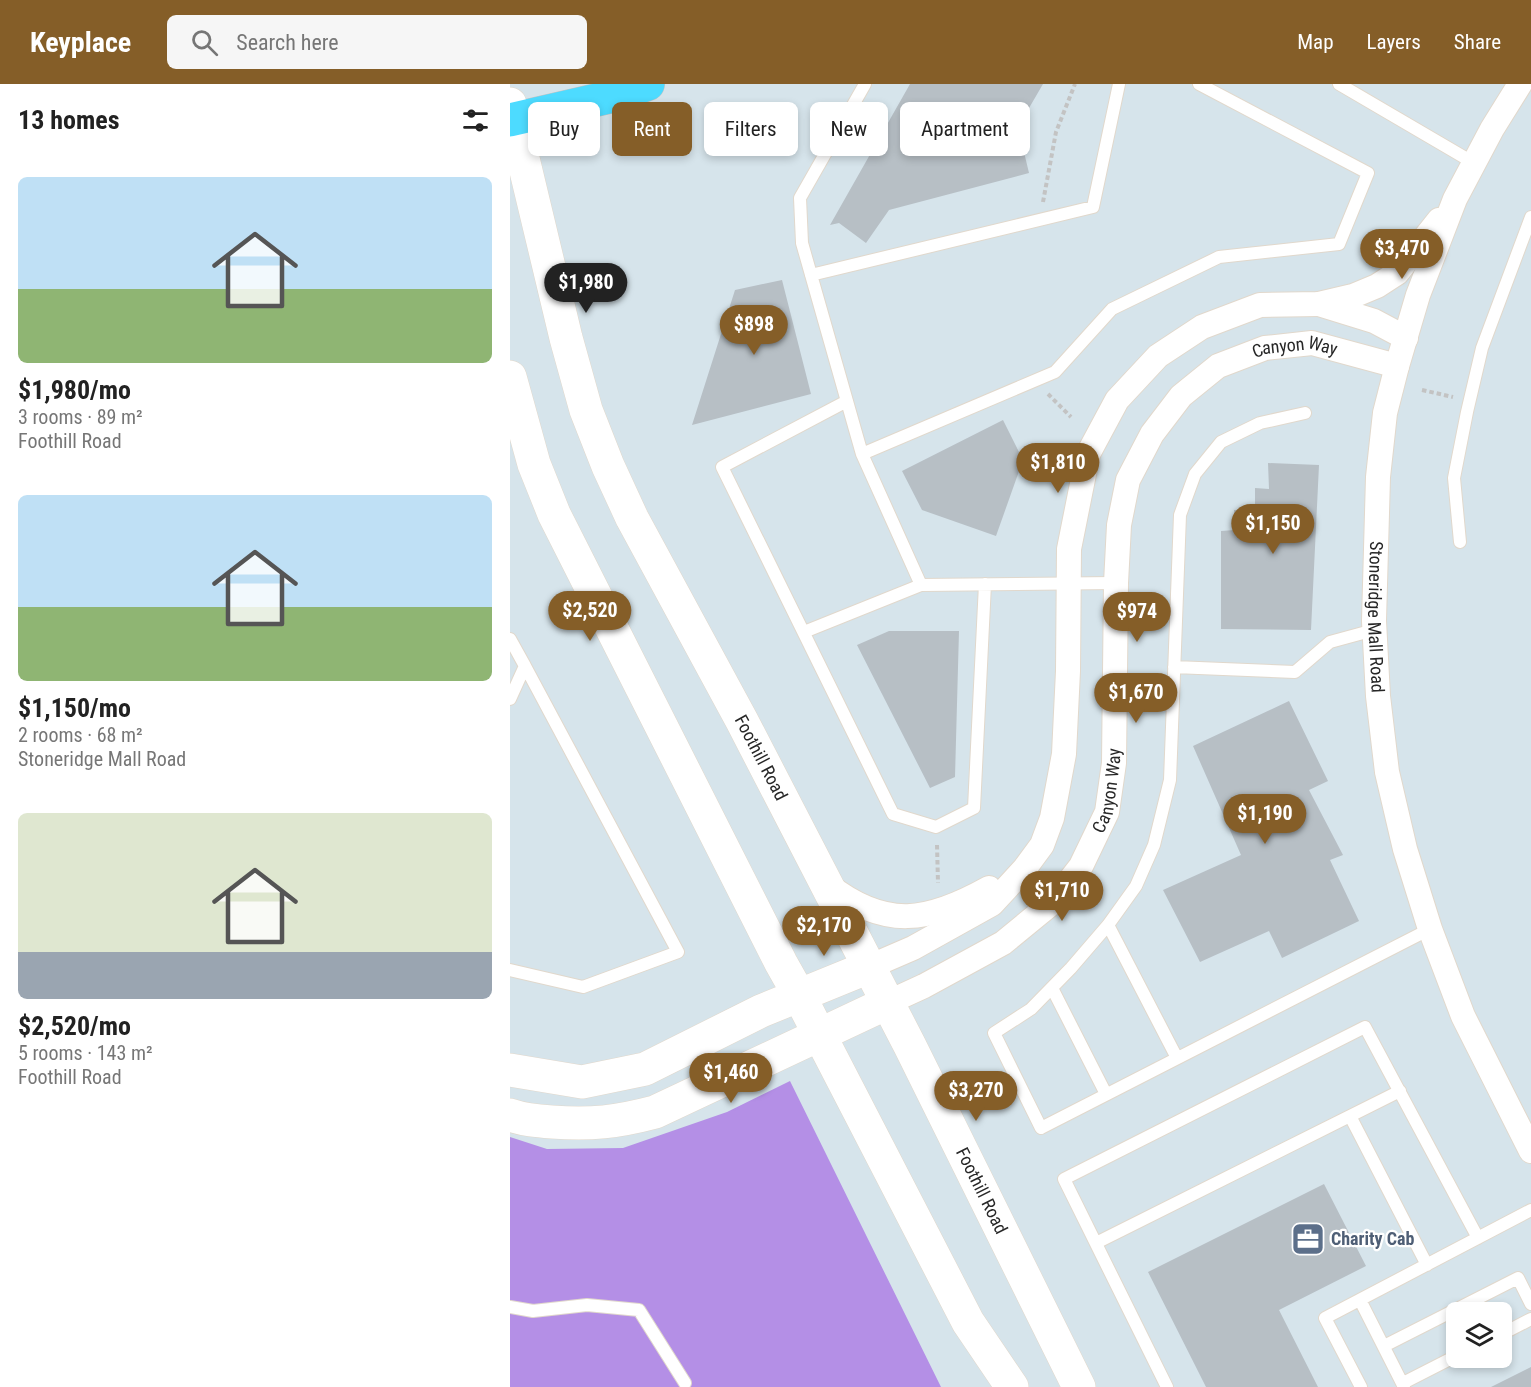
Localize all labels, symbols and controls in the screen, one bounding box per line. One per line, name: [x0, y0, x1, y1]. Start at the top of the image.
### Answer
search box: [167, 15, 587, 69]
text: Keyplace: [30, 26, 131, 59]
icon: search: [188, 26, 221, 59]
text: Search here: [236, 30, 339, 55]
text: Map: [1297, 30, 1334, 54]
text: Layers: [1367, 30, 1421, 54]
text: Share: [1454, 30, 1501, 54]
chip: Buy: [528, 102, 600, 156]
chip: Rent: [612, 102, 692, 156]
chip: Filters: [704, 102, 798, 156]
chip: New: [810, 102, 888, 156]
chip: Apartment: [900, 102, 1030, 156]
icon: filters: [459, 104, 492, 137]
text: 13 homes: [18, 105, 120, 135]
icon: home: [201, 216, 309, 324]
pin: $3,470: [1353, 229, 1451, 280]
text: $3,470: [1374, 236, 1430, 260]
pin: $1,980: [537, 263, 635, 314]
text: $1,980: [558, 270, 614, 294]
pin: $898: [718, 305, 790, 356]
text: $898: [734, 312, 774, 336]
street label: Canyon Way: [1249, 331, 1340, 362]
text: $1,980/mo: [18, 375, 131, 405]
text: 3 rooms · 89 m²: [18, 405, 143, 429]
text: Foothill Road: [18, 429, 122, 453]
pin: $1,810: [1009, 443, 1107, 494]
text: $1,810: [1030, 450, 1086, 474]
pin: $1,150: [1224, 504, 1322, 555]
text: $1,150: [1245, 511, 1301, 535]
icon: home: [201, 534, 309, 642]
street label: Stoneridge Mall Road: [1364, 541, 1389, 693]
pin: $2,520: [541, 591, 639, 642]
pin: $974: [1101, 592, 1173, 643]
text: $2,520: [562, 598, 618, 622]
text: $974: [1117, 599, 1157, 623]
pin: $1,670: [1087, 673, 1185, 724]
text: $1,670: [1108, 680, 1164, 704]
text: $1,150/mo: [18, 693, 131, 723]
street label: Foothill Road: [731, 711, 792, 804]
text: 2 rooms · 68 m²: [18, 723, 143, 747]
text: Stoneridge Mall Road: [18, 747, 186, 771]
street label: Canyon Way: [1088, 748, 1124, 836]
pin: $1,190: [1216, 794, 1314, 845]
text: $1,190: [1237, 801, 1293, 825]
icon: home: [201, 852, 309, 960]
pin: $1,710: [1013, 871, 1111, 922]
text: $1,710: [1034, 878, 1090, 902]
pin: $2,170: [775, 906, 873, 957]
text: $2,170: [796, 913, 852, 937]
text: $2,520/mo: [18, 1011, 131, 1041]
text: 5 rooms · 143 m²: [18, 1041, 153, 1065]
pin: $1,460: [682, 1053, 780, 1104]
text: $1,460: [703, 1060, 759, 1084]
text: Foothill Road: [18, 1065, 122, 1089]
pin: $3,270: [927, 1071, 1025, 1122]
text: $3,270: [948, 1078, 1004, 1102]
street label: Foothill Road: [952, 1144, 1012, 1237]
office icon: Charity Cab: [1290, 1221, 1326, 1257]
place label: Charity Cab: [1331, 1228, 1415, 1249]
map controls: [1446, 1302, 1512, 1368]
button: layers: [1446, 1302, 1512, 1368]

